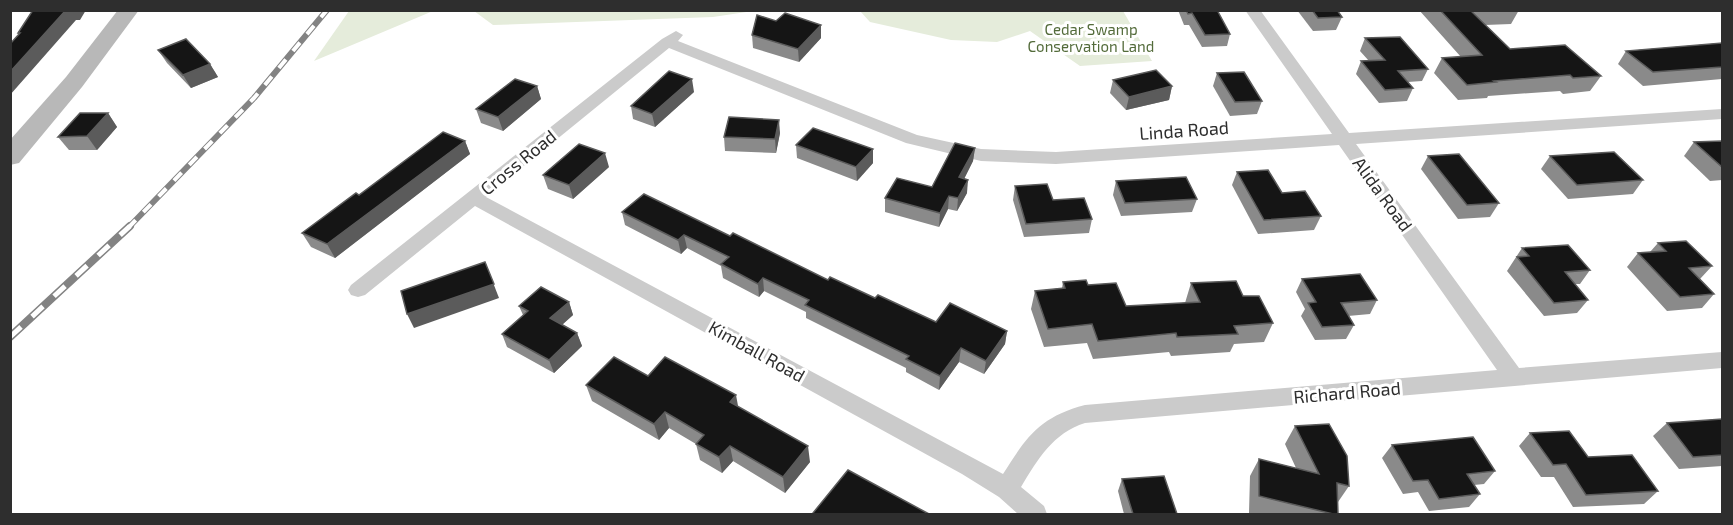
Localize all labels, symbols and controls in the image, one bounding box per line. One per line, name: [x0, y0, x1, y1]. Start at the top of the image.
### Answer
park label: Cedar Swamp Conservation Land: [1028, 20, 1154, 55]
street label: Linda Road: [1138, 116, 1230, 144]
street label: Cross Road: [476, 125, 560, 199]
street label: Alida Road: [1349, 152, 1417, 236]
street label: Kimball Road: [705, 316, 809, 386]
street label: Richard Road: [1292, 376, 1402, 408]

